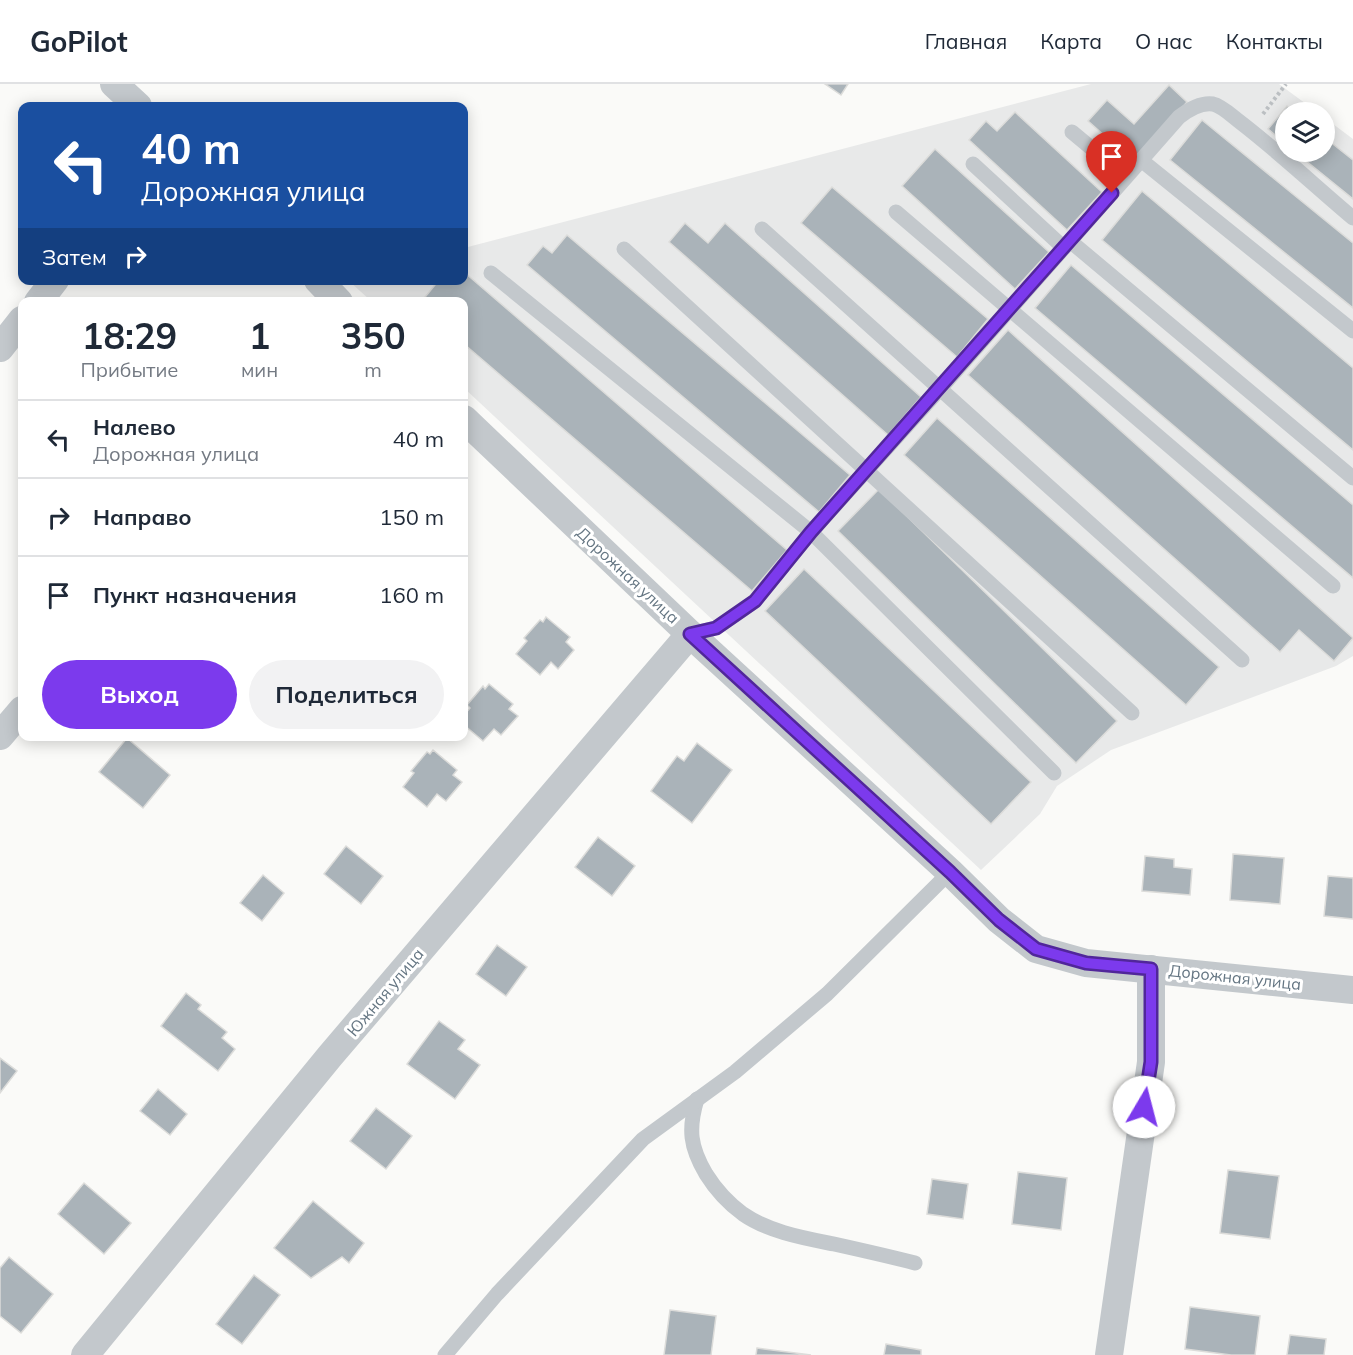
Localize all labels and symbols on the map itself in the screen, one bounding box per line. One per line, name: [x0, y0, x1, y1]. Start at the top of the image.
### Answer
pin: [1086, 131, 1137, 193]
street label: Дорожная улица: [573, 522, 683, 628]
street label: Южная улица: [342, 944, 428, 1040]
street label: Дорожная улица: [1168, 960, 1302, 994]
position arrow: [1112, 1075, 1176, 1139]

